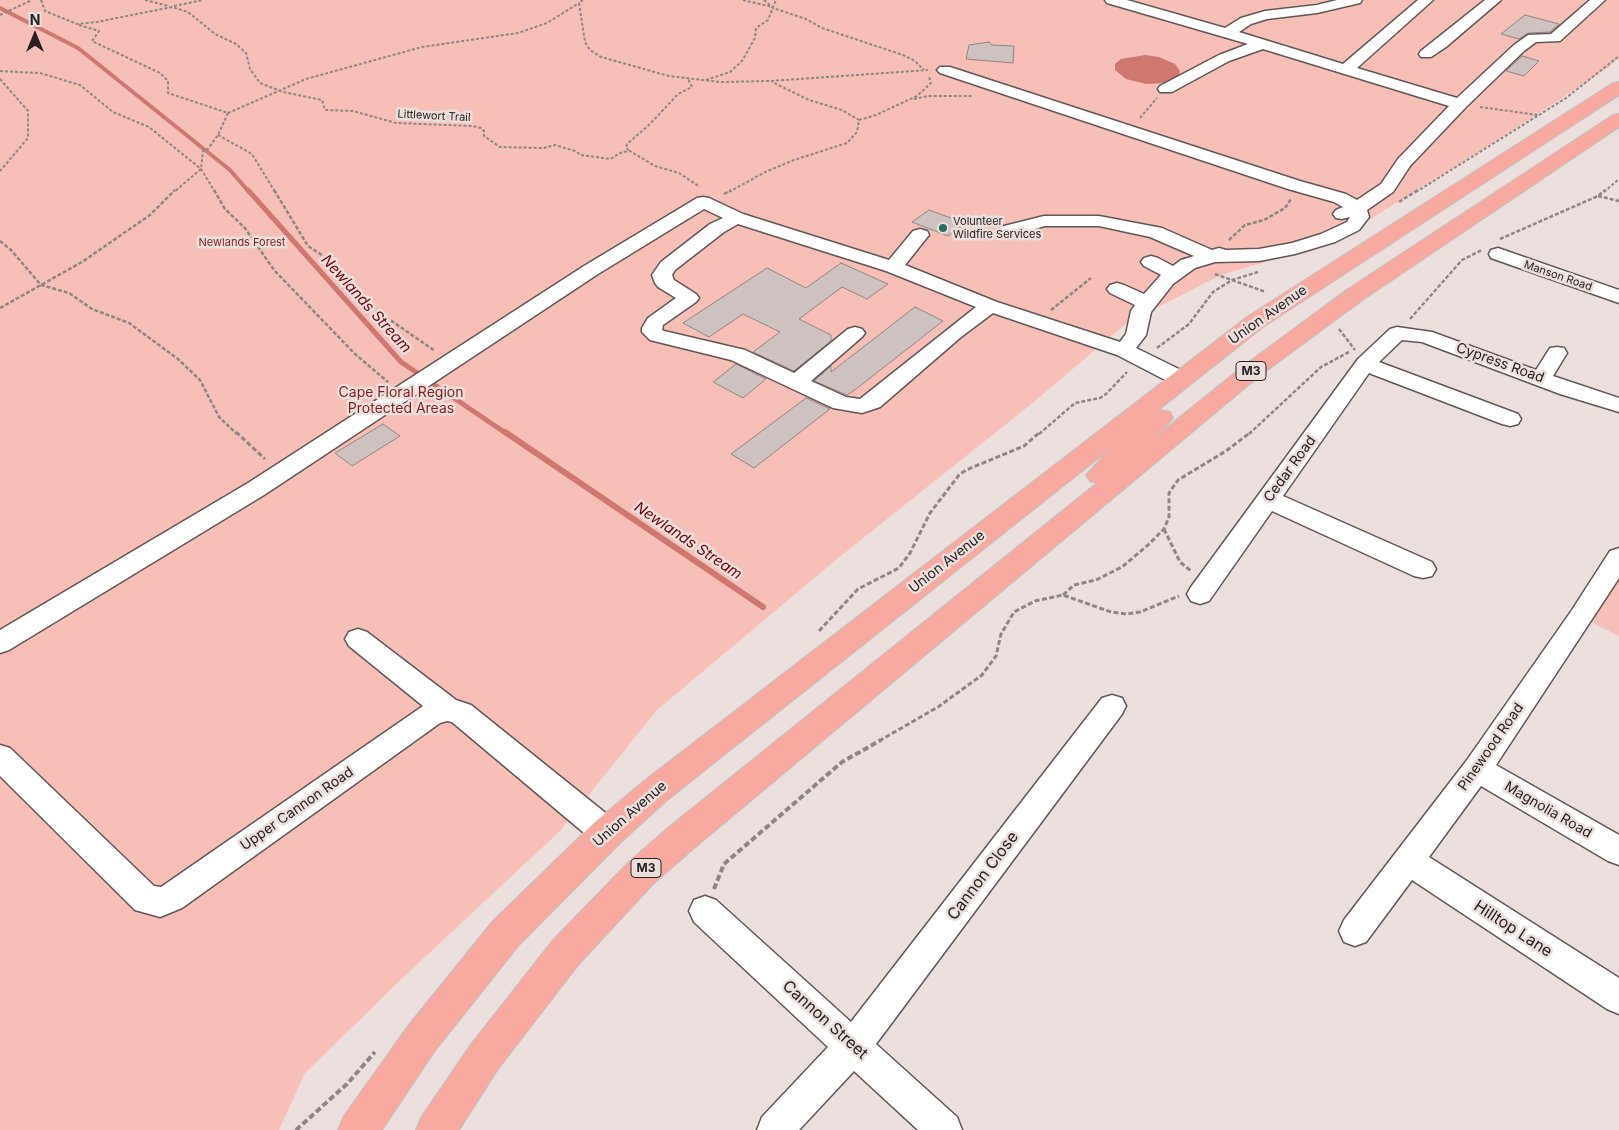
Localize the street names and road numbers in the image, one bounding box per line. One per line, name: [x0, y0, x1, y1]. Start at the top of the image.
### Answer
street label: Littlewort Trail: [397, 107, 471, 125]
street label: Manson Road: [1522, 258, 1594, 294]
street label: Union Avenue: [1226, 282, 1310, 348]
street label: Cypress Road: [1454, 339, 1546, 387]
road number: M3: [1236, 362, 1266, 381]
street label: Cedar Road: [1260, 433, 1320, 505]
street label: Union Avenue: [906, 527, 988, 597]
street label: Pinewood Road: [1455, 700, 1527, 794]
street label: Upper Cannon Road: [237, 764, 357, 854]
street label: Union Avenue: [590, 778, 670, 850]
street label: Magnolia Road: [1501, 778, 1595, 842]
street label: Cannon Close: [943, 828, 1023, 924]
road number: M3: [631, 858, 661, 878]
street label: Hilltop Lane: [1470, 897, 1556, 961]
street label: Cannon Street: [778, 977, 872, 1063]

